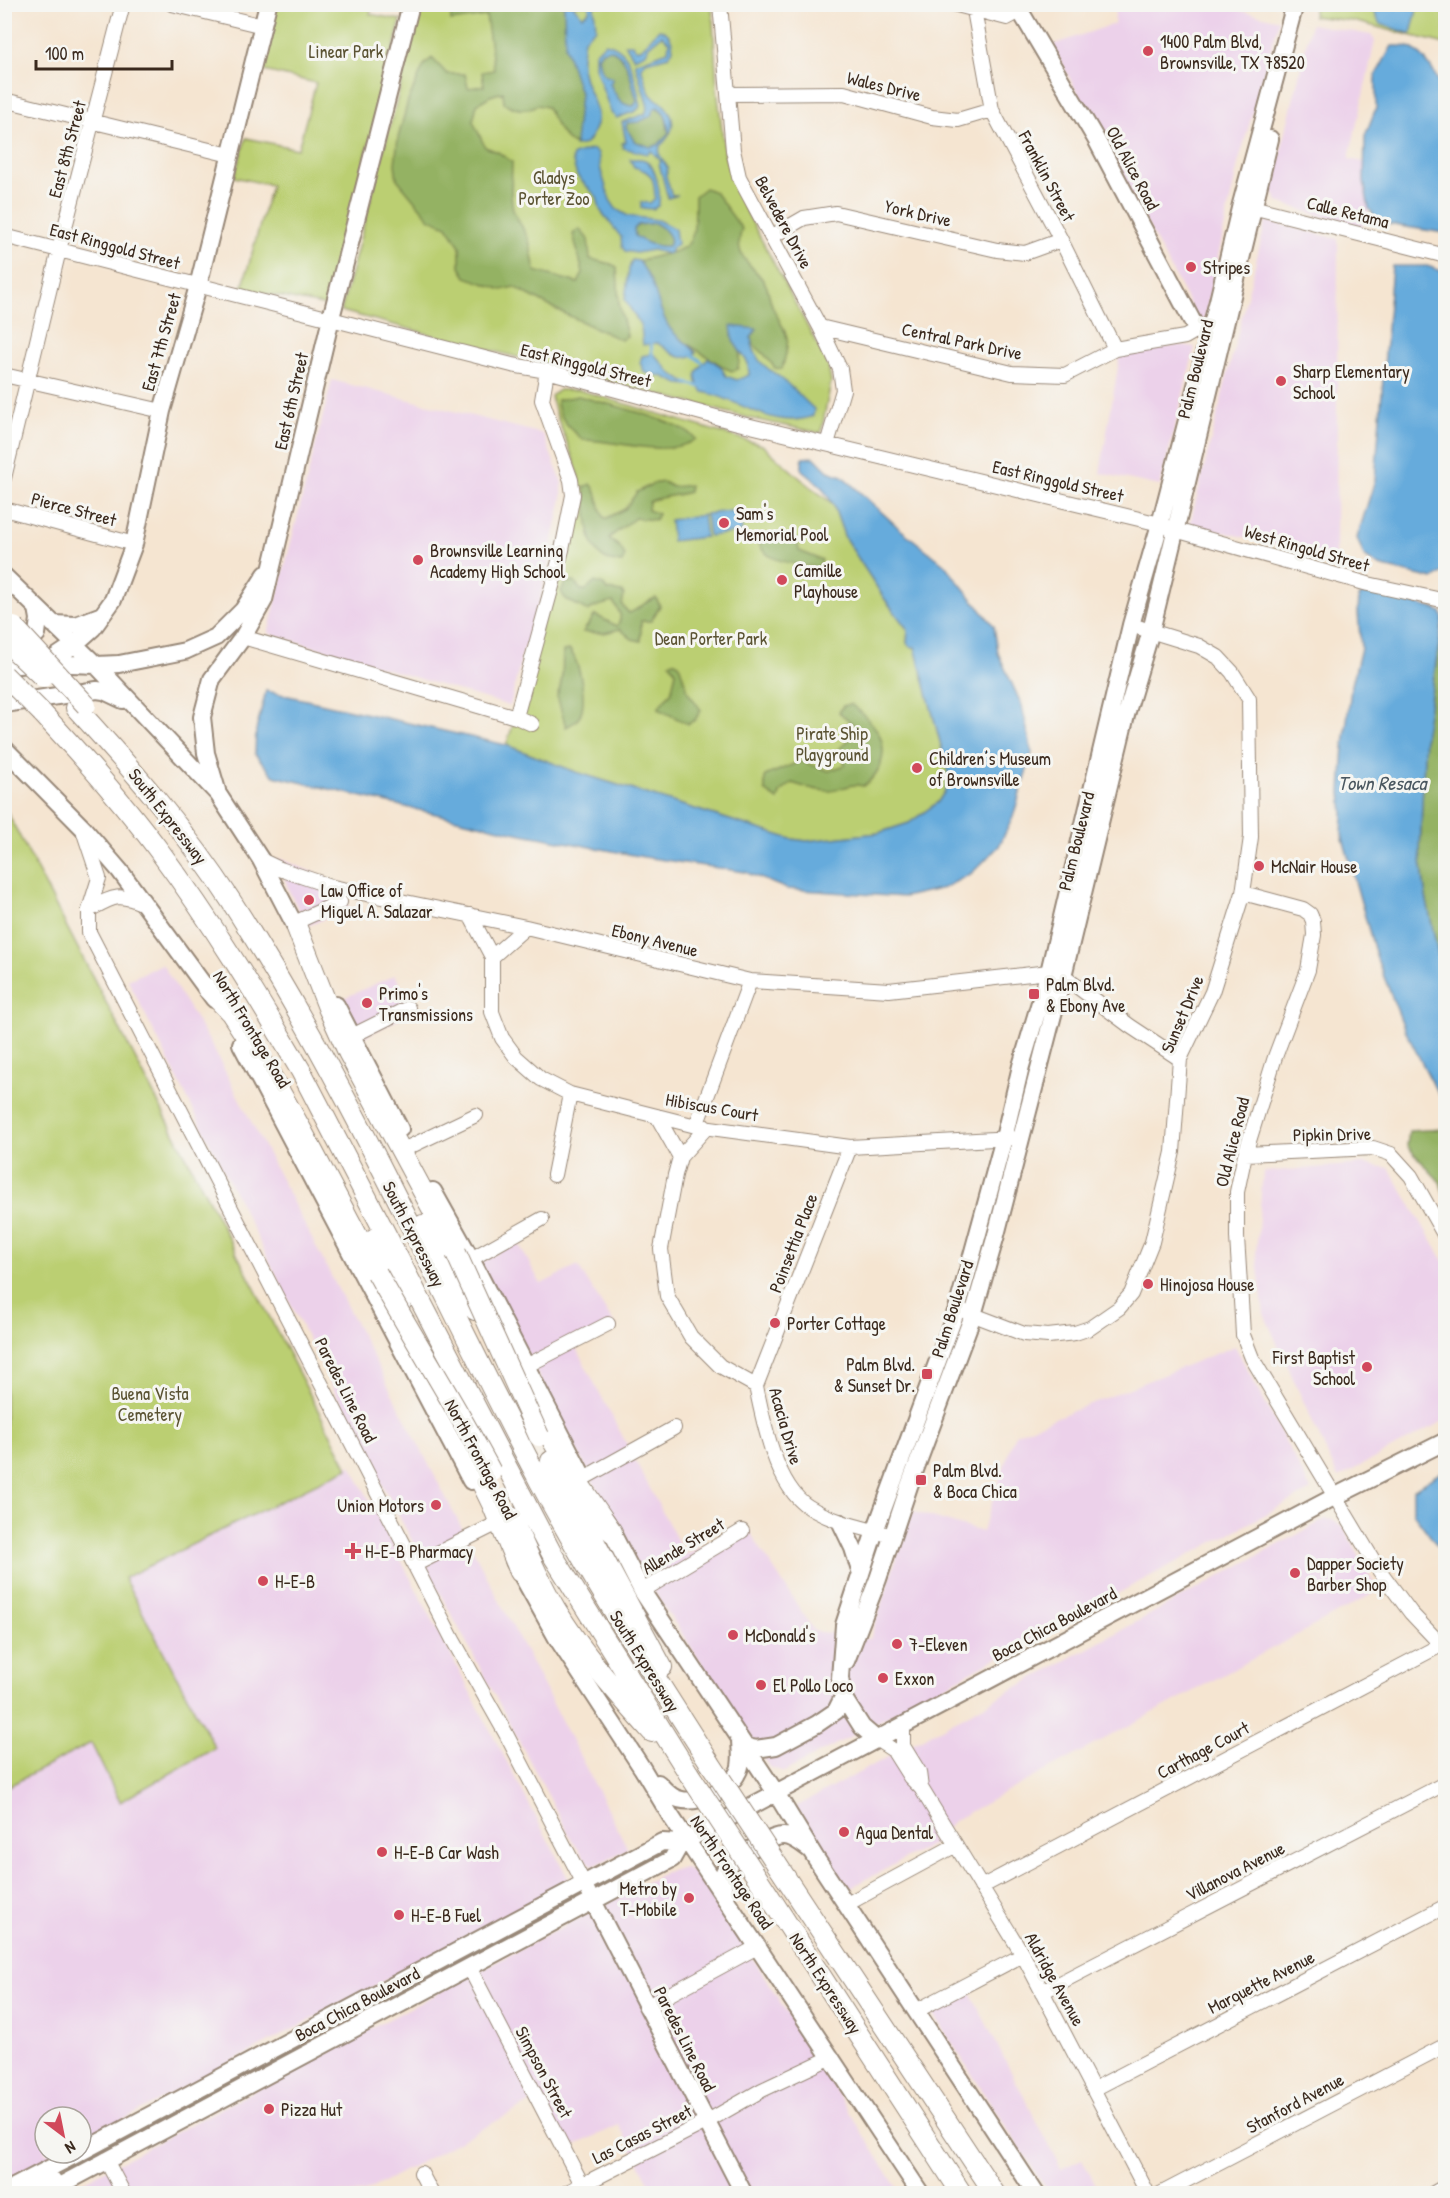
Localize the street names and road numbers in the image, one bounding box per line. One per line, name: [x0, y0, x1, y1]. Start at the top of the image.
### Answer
street label: Wales Drive: [845, 65, 923, 107]
street label: East 8th Street: [42, 97, 92, 200]
street label: Old Alice Road: [1101, 122, 1165, 214]
street label: Franklin Street: [1012, 125, 1082, 226]
street label: Belvedere Drive: [749, 171, 819, 273]
street label: Calle Retama: [1304, 190, 1392, 234]
street label: York Drive: [882, 193, 954, 233]
street label: East Ringgold Street: [47, 217, 184, 276]
street label: East 7th Street: [135, 289, 187, 394]
street label: Central Park Drive: [900, 316, 1024, 366]
street label: Palm Boulevard: [1171, 317, 1219, 421]
street label: East Ringgold Street: [518, 337, 655, 394]
street label: East 6th Street: [268, 349, 315, 452]
street label: East Ringgold Street: [990, 454, 1127, 508]
street label: Pierce Street: [29, 486, 120, 533]
street label: West Ringold Street: [1242, 518, 1373, 578]
street label: South Expressway: [123, 763, 214, 869]
street label: Palm Boulevard: [1052, 789, 1100, 893]
street label: Ebony Avenue: [609, 917, 701, 963]
street label: North Frontage Road: [207, 966, 297, 1092]
street label: Sunset Drive: [1154, 971, 1210, 1057]
street label: Hibiscus Court: [664, 1087, 761, 1128]
street label: Old Alice Road: [1209, 1095, 1255, 1189]
street label: Pipkin Drive: [1293, 1121, 1371, 1147]
street label: South Expressway: [377, 1177, 451, 1291]
street label: Poinsettia Place: [763, 1190, 823, 1296]
street label: Palm Boulevard: [925, 1257, 979, 1361]
street label: Paredes Line Road: [309, 1333, 383, 1447]
street label: Acacia Drive: [763, 1385, 809, 1467]
street label: North Frontage Road: [439, 1395, 523, 1523]
street label: Allende Street: [637, 1511, 730, 1580]
street label: Boca Chica Boulevard: [987, 1581, 1121, 1667]
street label: South Expressway: [604, 1605, 686, 1717]
street label: Carthage Court: [1152, 1715, 1254, 1785]
street label: North Frontage Road: [685, 1810, 779, 1934]
street label: Villanova Avenue: [1181, 1835, 1289, 1907]
street label: North Expressway: [784, 1927, 868, 2039]
street label: Aldridge Avenue: [1019, 1928, 1091, 2030]
street label: Marquette Avenue: [1203, 1944, 1319, 2020]
street label: Boca Chica Boulevard: [290, 1961, 424, 2047]
street label: Paredes Line Road: [648, 1982, 722, 2096]
street label: Simpson Street: [509, 2022, 579, 2123]
street label: Stanford Avenue: [1242, 2067, 1348, 2139]
street label: Las Casas Street: [588, 2098, 697, 2170]

